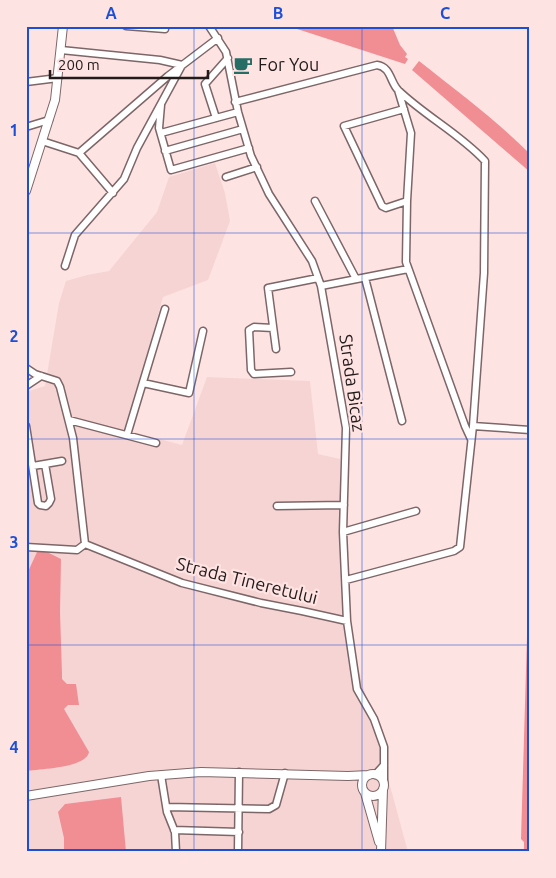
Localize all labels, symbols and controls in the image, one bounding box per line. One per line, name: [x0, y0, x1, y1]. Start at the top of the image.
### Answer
text: A: [105, 4, 117, 22]
text: B: [273, 4, 283, 22]
text: C: [440, 4, 450, 22]
scale bar: [50, 48, 208, 80]
cafe icon: For You: [232, 54, 254, 76]
place label: For You: [258, 54, 319, 74]
text: 200 m: [58, 56, 100, 73]
text: 1: [9, 121, 19, 139]
text: 2: [9, 327, 19, 345]
street label: Strada Bicaz: [336, 333, 370, 433]
text: 3: [9, 533, 19, 551]
street label: Strada Tineretului: [175, 553, 320, 607]
text: 4: [9, 738, 19, 756]

